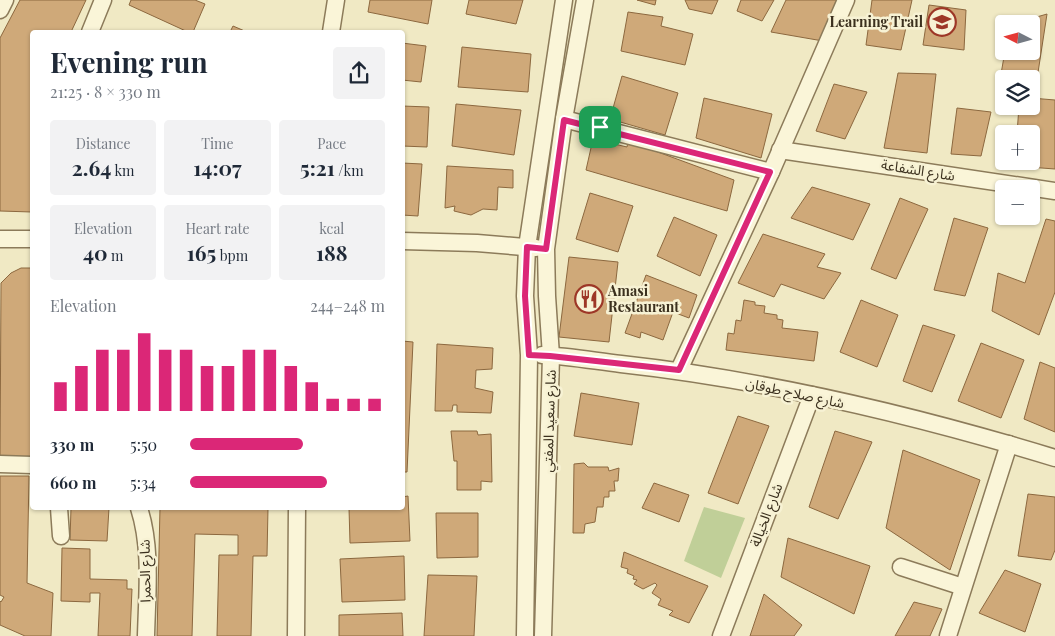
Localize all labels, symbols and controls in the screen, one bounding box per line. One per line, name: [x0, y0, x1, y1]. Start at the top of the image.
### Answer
school or university icon: Learning Trail: [927, 7, 957, 37]
place label: Learning Trail: [830, 12, 924, 31]
north arrow: [995, 15, 1040, 60]
map controls: [995, 15, 1040, 225]
text: Evening run: [50, 43, 208, 80]
button: share: [333, 47, 385, 99]
button: layers: [995, 70, 1040, 115]
text: 21:25 · 8 × 330 m: [50, 81, 161, 102]
pin: [579, 106, 621, 148]
icon: arrive: [586, 113, 614, 141]
button: +: [995, 125, 1040, 170]
text: Distance: [76, 134, 130, 153]
text: Time: [201, 134, 234, 153]
text: Pace: [317, 134, 346, 153]
text: 2.64: [72, 153, 111, 181]
text: 14:07: [193, 153, 242, 181]
text: 5:21: [300, 153, 335, 181]
street label: شارع الشفاعة: [879, 154, 956, 187]
text: km: [111, 161, 135, 180]
text: /km: [335, 161, 364, 180]
button: −: [995, 180, 1040, 225]
text: Elevation: [74, 219, 132, 238]
text: Heart rate: [185, 219, 250, 238]
text: kcal: [319, 219, 344, 238]
text: 40: [83, 238, 108, 266]
text: 165: [187, 238, 216, 266]
text: 188: [316, 238, 348, 266]
text: m: [108, 246, 123, 265]
text: bpm: [216, 246, 248, 265]
place label: Amasi Restaurant: [607, 281, 679, 316]
restaurant icon: Amasi Restaurant: [574, 284, 604, 314]
text: Elevation: [50, 295, 117, 316]
text: 244–248 m: [310, 295, 385, 316]
street label: شارع سعيد المفتي: [537, 369, 562, 473]
street label: شارع صلاح طوقان: [744, 373, 846, 414]
text: 330 m: [50, 434, 94, 455]
text: 5:50: [130, 434, 157, 455]
text: 660 m: [50, 472, 96, 493]
text: 5:34: [130, 472, 156, 493]
street label: شارع الخيالة: [745, 480, 788, 550]
street label: شارع الحمرا: [134, 539, 157, 603]

